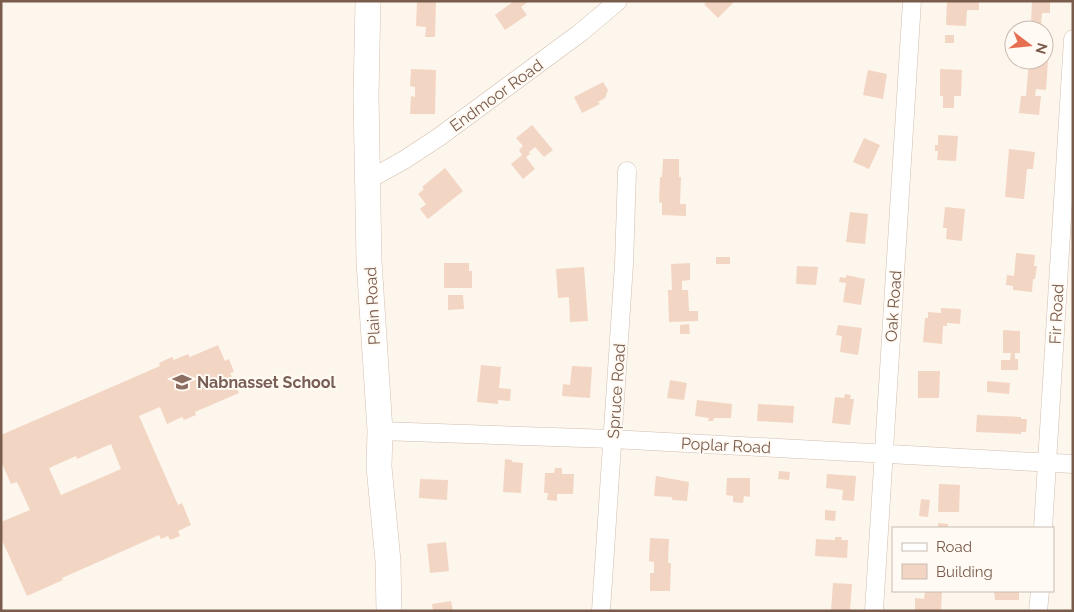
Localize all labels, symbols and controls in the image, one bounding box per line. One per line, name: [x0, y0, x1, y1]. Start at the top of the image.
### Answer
north arrow: [1004, 20, 1054, 70]
text: N: [1032, 41, 1051, 56]
street label: Endmoor Road: [446, 55, 547, 136]
street label: Plain Road: [361, 266, 384, 346]
street label: Oak Road: [882, 270, 905, 342]
street label: Fir Road: [1045, 283, 1068, 345]
street label: Spruce Road: [604, 343, 629, 439]
school or university icon: Nabnasset School: [171, 371, 193, 393]
place label: Nabnasset School: [197, 373, 336, 392]
street label: Poplar Road: [681, 434, 771, 457]
legend: [892, 527, 1054, 592]
text: Road: [936, 538, 972, 556]
text: Building: [936, 563, 993, 581]

